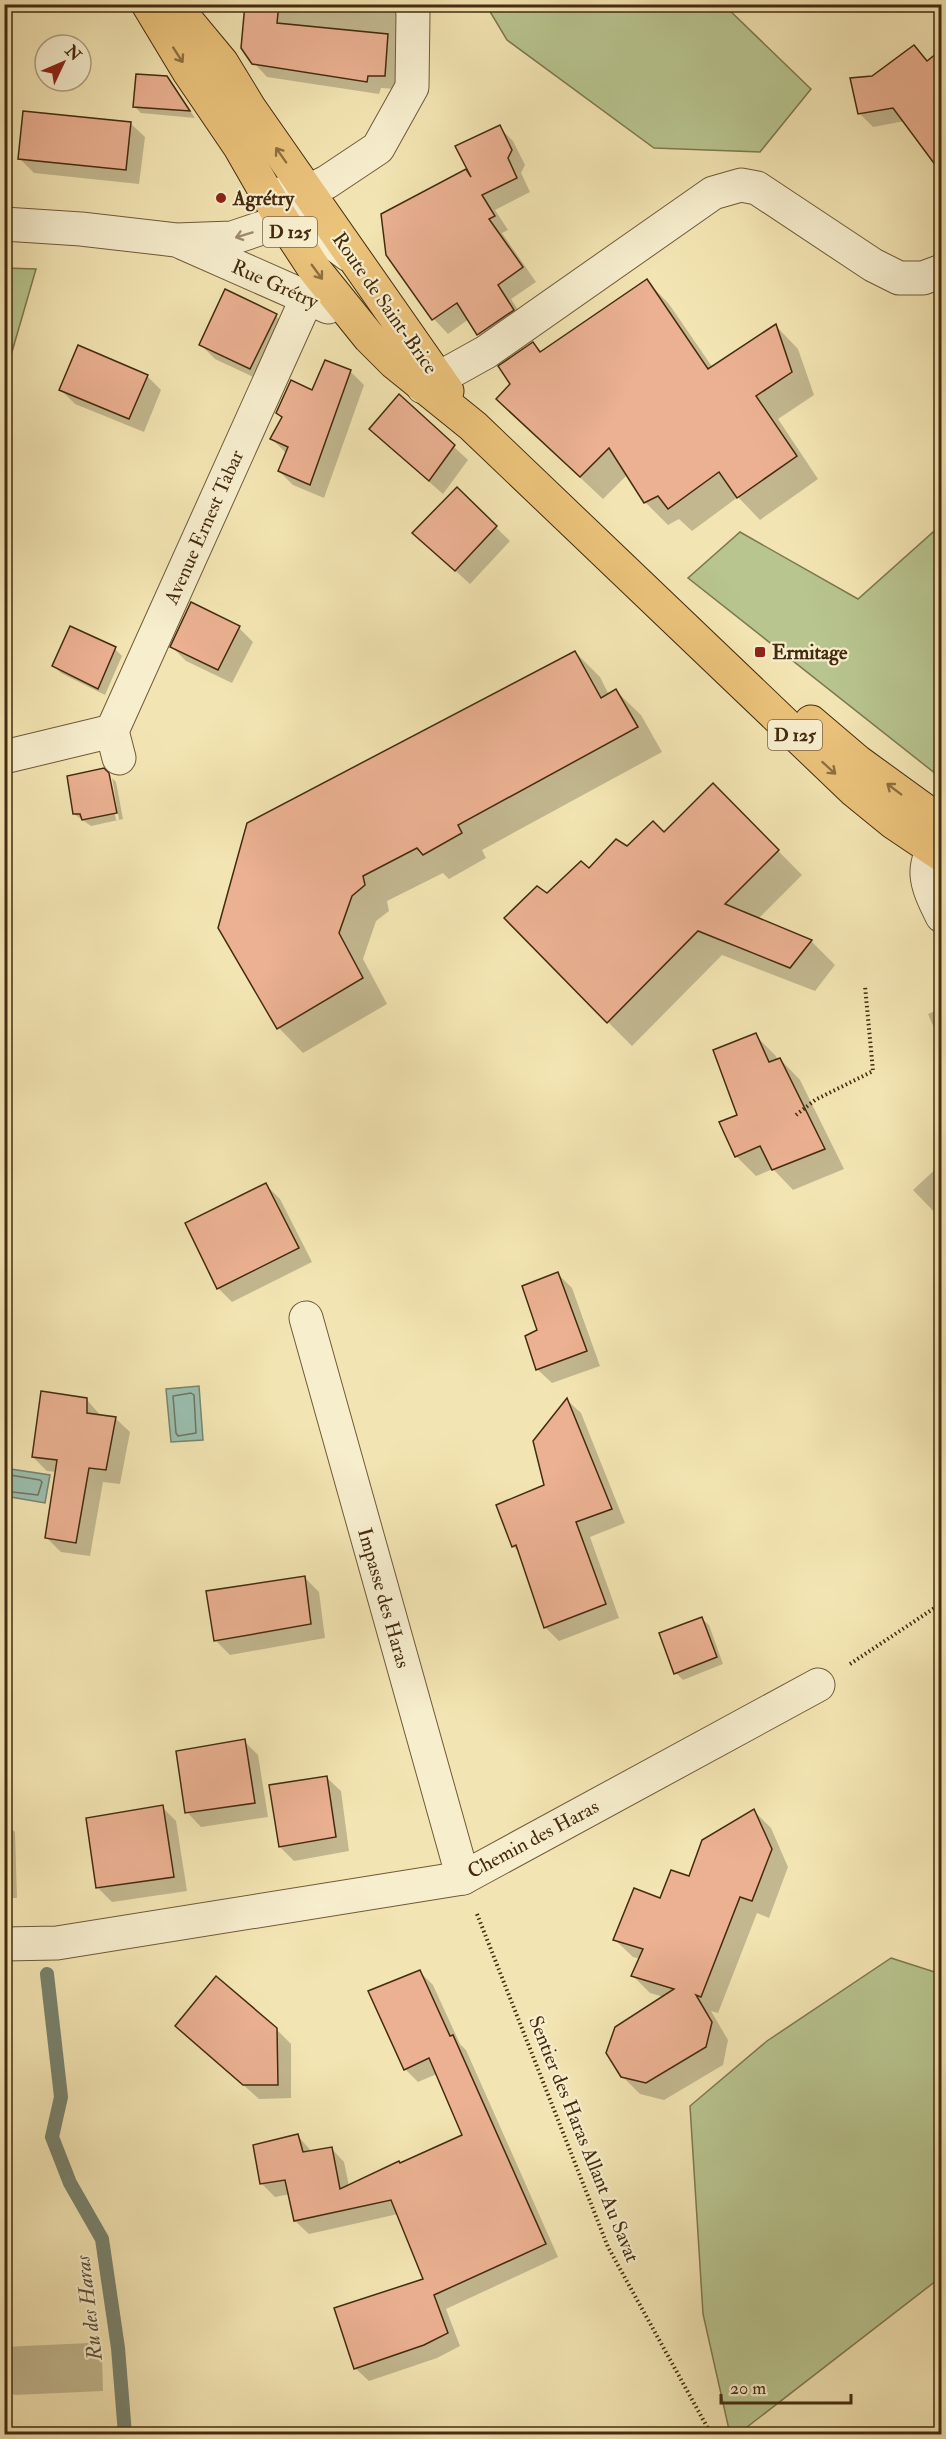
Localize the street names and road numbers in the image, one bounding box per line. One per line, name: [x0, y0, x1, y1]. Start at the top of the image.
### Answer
road number: D 125: [263, 217, 317, 247]
street label: Route de Saint-Brice: [327, 227, 443, 379]
street label: Rue Grétry: [228, 254, 323, 315]
street label: Avenue Ernest Tabar: [158, 445, 250, 609]
road number: D 125: [768, 720, 822, 750]
street label: Impasse des Haras: [351, 1525, 416, 1671]
street label: Chemin des Haras: [463, 1794, 603, 1884]
street label: Sentier des Haras Allant Au Savat: [523, 2012, 645, 2266]

